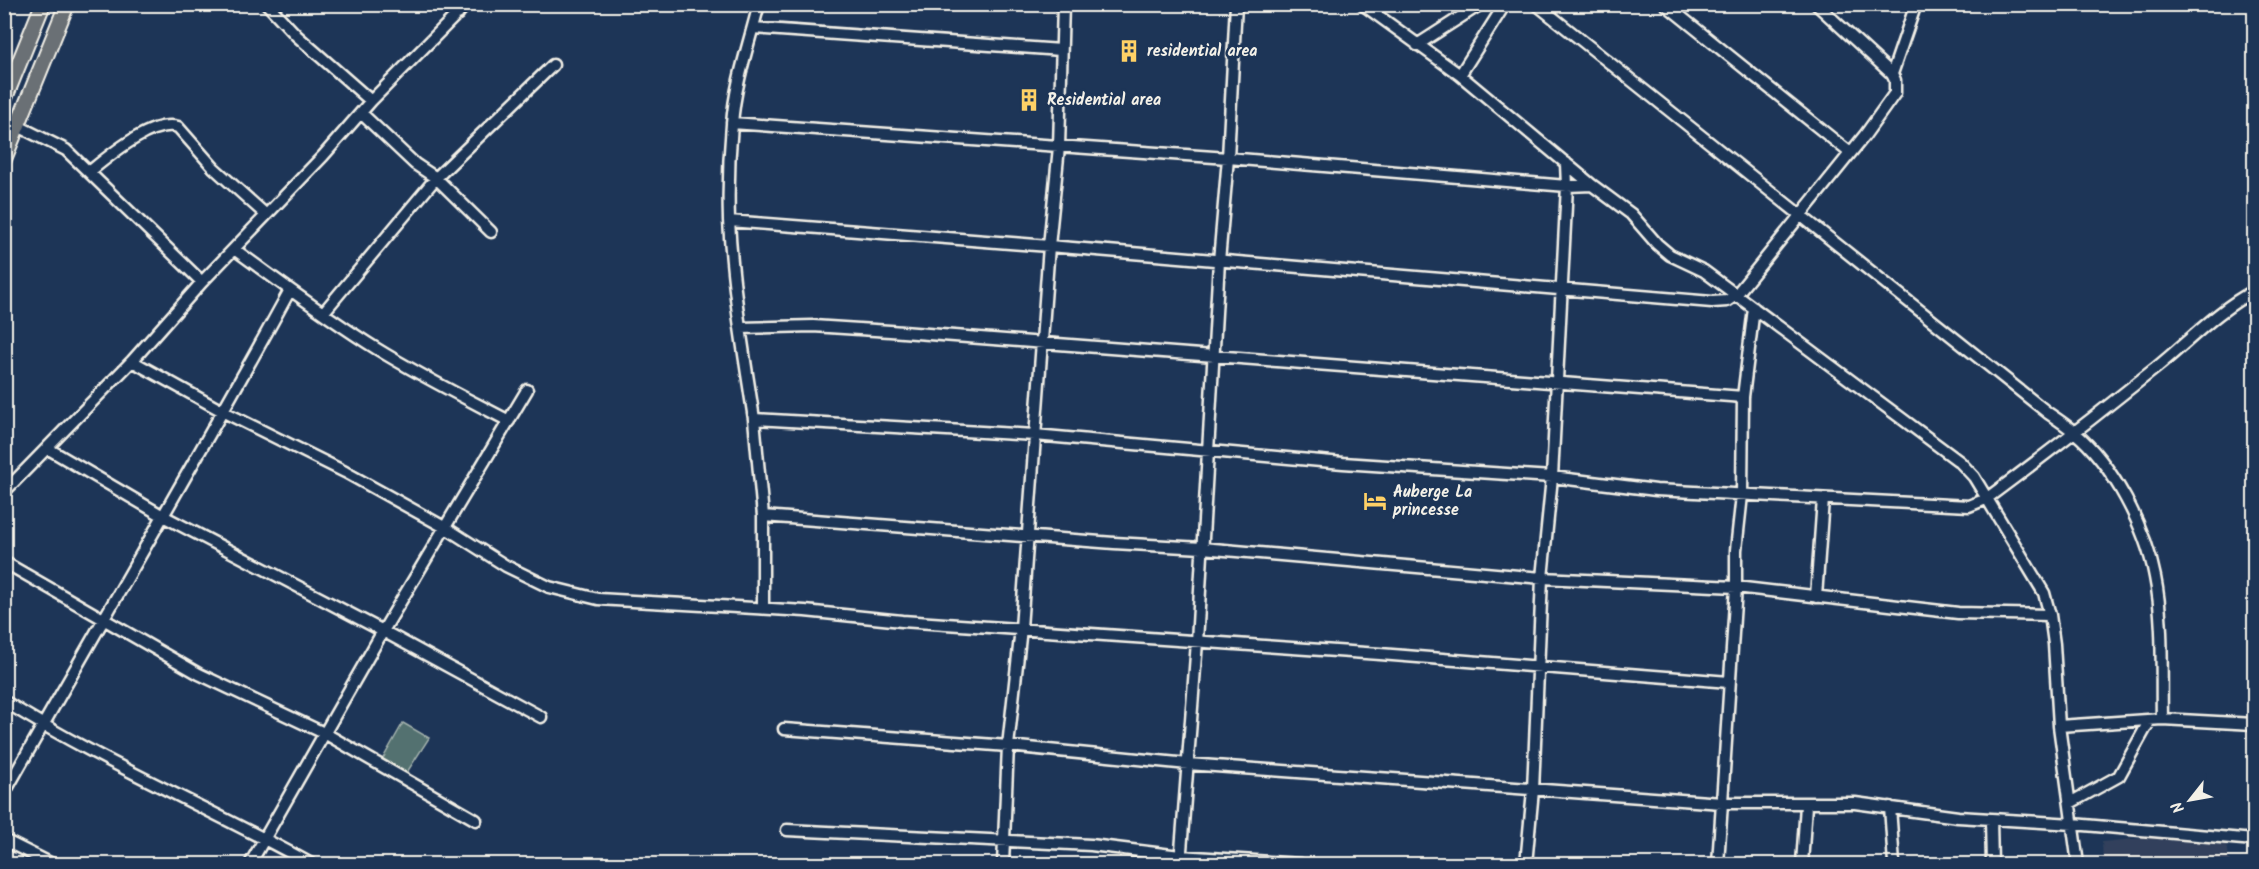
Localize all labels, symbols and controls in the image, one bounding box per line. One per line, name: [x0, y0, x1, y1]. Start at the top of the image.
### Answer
building icon: residential area: [1116, 38, 1142, 64]
place label: residential area: [1147, 39, 1257, 64]
building icon: Residential area: [1016, 87, 1042, 113]
place label: Residential area: [1047, 88, 1161, 113]
place label: Auberge La princesse: [1392, 480, 1472, 523]
hotel icon: Auberge La princesse: [1362, 488, 1388, 514]
north arrow: [2160, 770, 2220, 830]
text: N: [2165, 796, 2192, 818]

